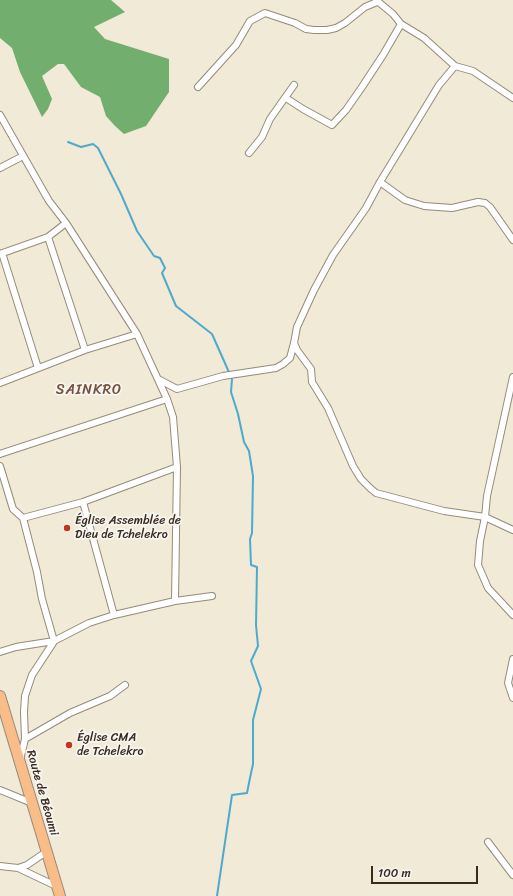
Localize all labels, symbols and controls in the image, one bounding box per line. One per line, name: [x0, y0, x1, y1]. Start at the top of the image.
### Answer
district label: SAINKRO: [56, 382, 122, 398]
place label: Église Assemblée de Dieu de Tchelekro: [75, 514, 181, 542]
marker: Église Assemblée de Dieu de Tchelekro: [62, 523, 72, 533]
place label: Église CMA de Tchelekro: [77, 731, 143, 759]
marker: Église CMA de Tchelekro: [64, 740, 74, 750]
street label: Route de Béoumi: [23, 749, 61, 837]
scale bar: [373, 858, 480, 884]
text: 100 m: [378, 862, 411, 884]

